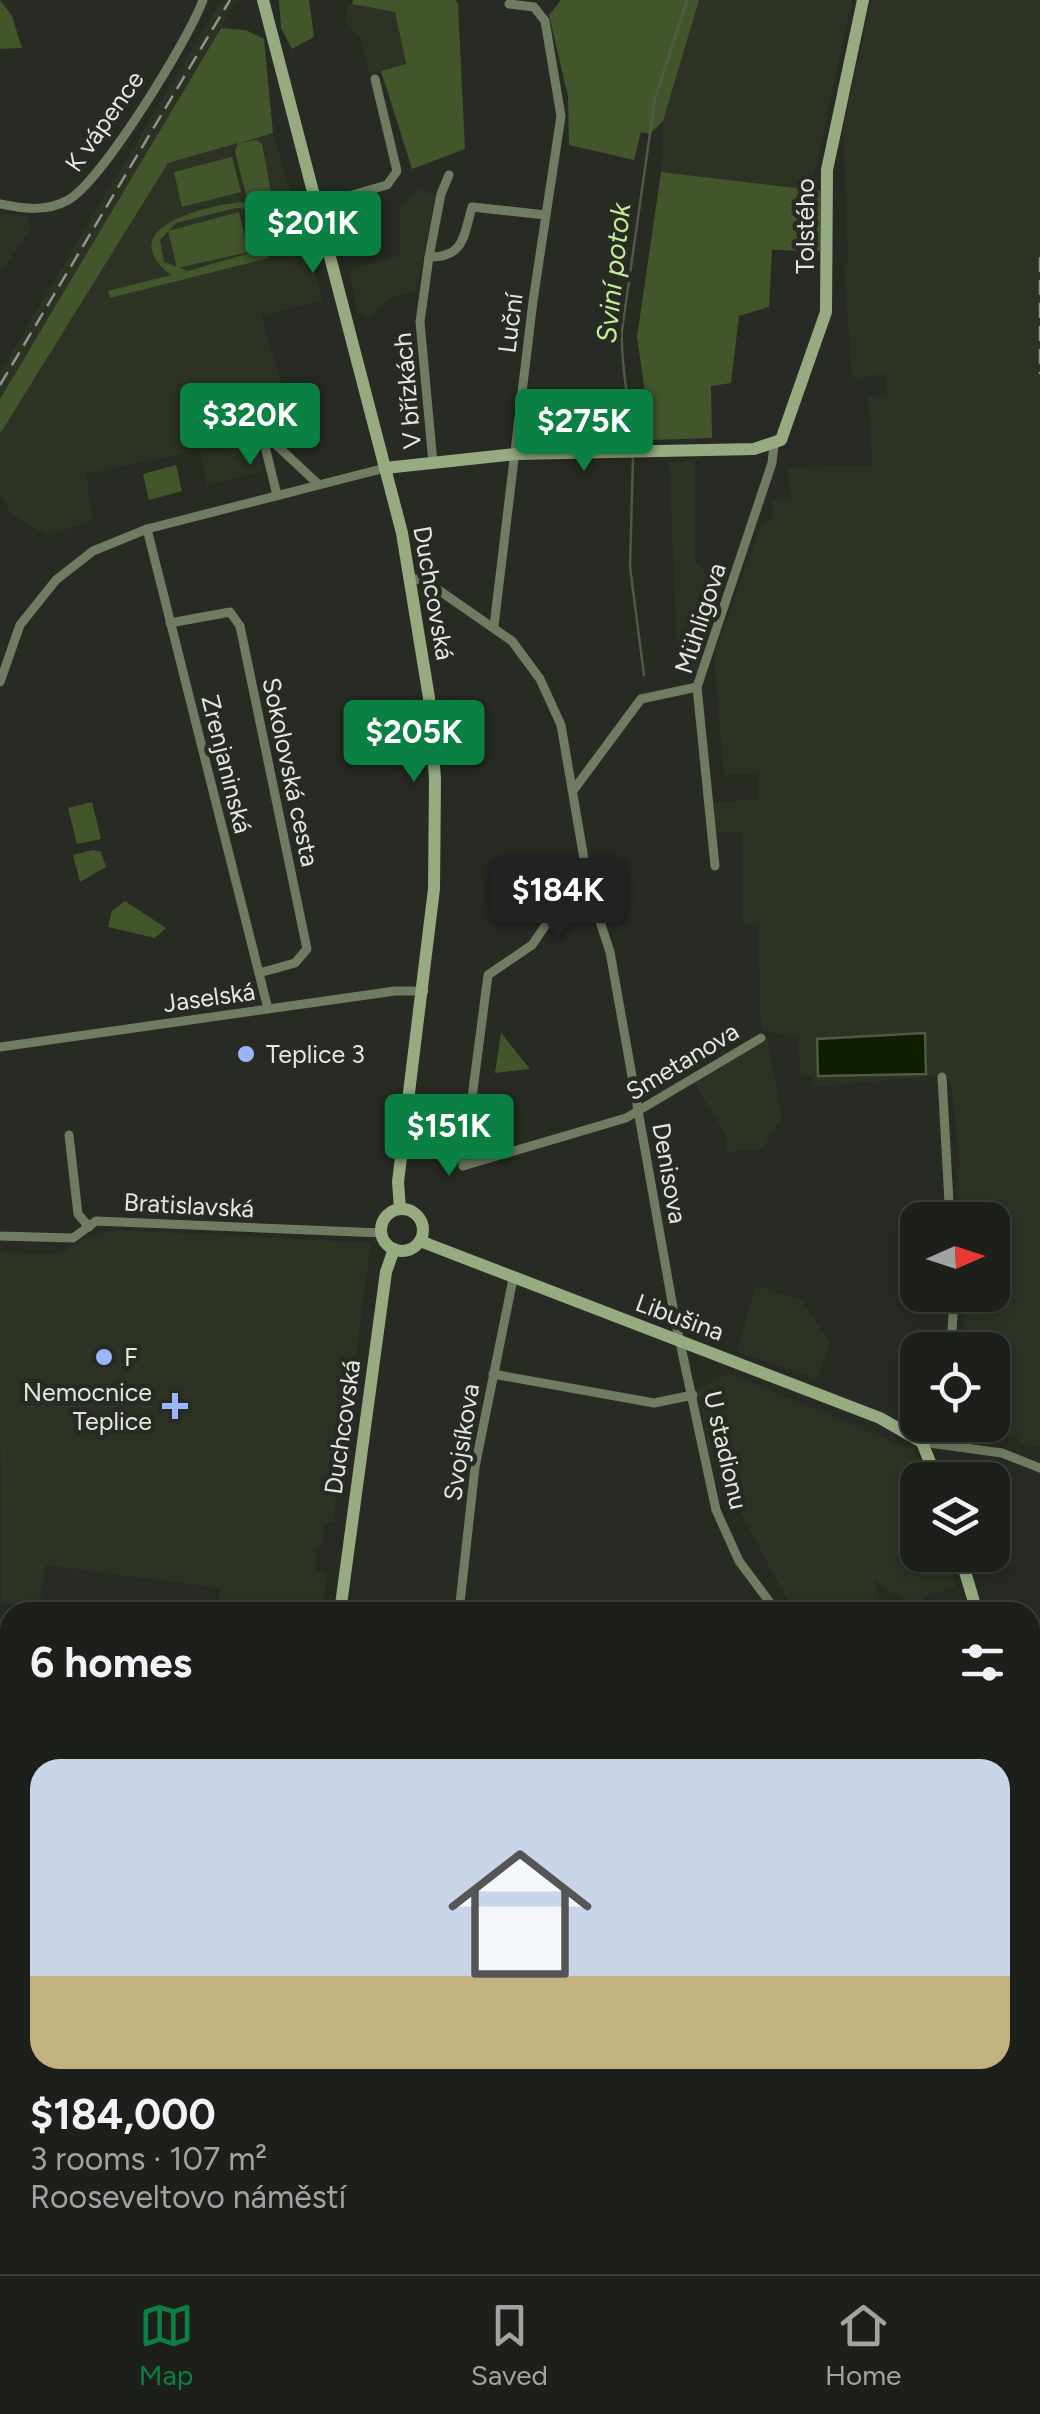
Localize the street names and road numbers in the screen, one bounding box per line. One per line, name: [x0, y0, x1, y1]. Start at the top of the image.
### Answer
street label: K vápence: [58, 65, 150, 177]
street label: Tolstého: [790, 178, 820, 274]
street label: Luční: [491, 290, 529, 355]
street label: V břízkách: [387, 332, 427, 450]
street label: Duchcovská: [407, 524, 461, 662]
street label: Mühligova: [668, 559, 732, 677]
street label: Sokolovská cesta: [256, 675, 326, 869]
street label: Zrenjaninská: [195, 692, 259, 836]
street label: Jaselská: [161, 976, 257, 1018]
street label: Smetanova: [620, 1016, 744, 1106]
street label: Denisova: [646, 1120, 694, 1226]
street label: Bratislavská: [123, 1187, 255, 1223]
street label: Libušina: [632, 1287, 728, 1347]
street label: Duchcovská: [318, 1358, 366, 1496]
street label: Svojsíkova: [437, 1381, 485, 1503]
street label: U stadionu: [698, 1388, 754, 1512]

